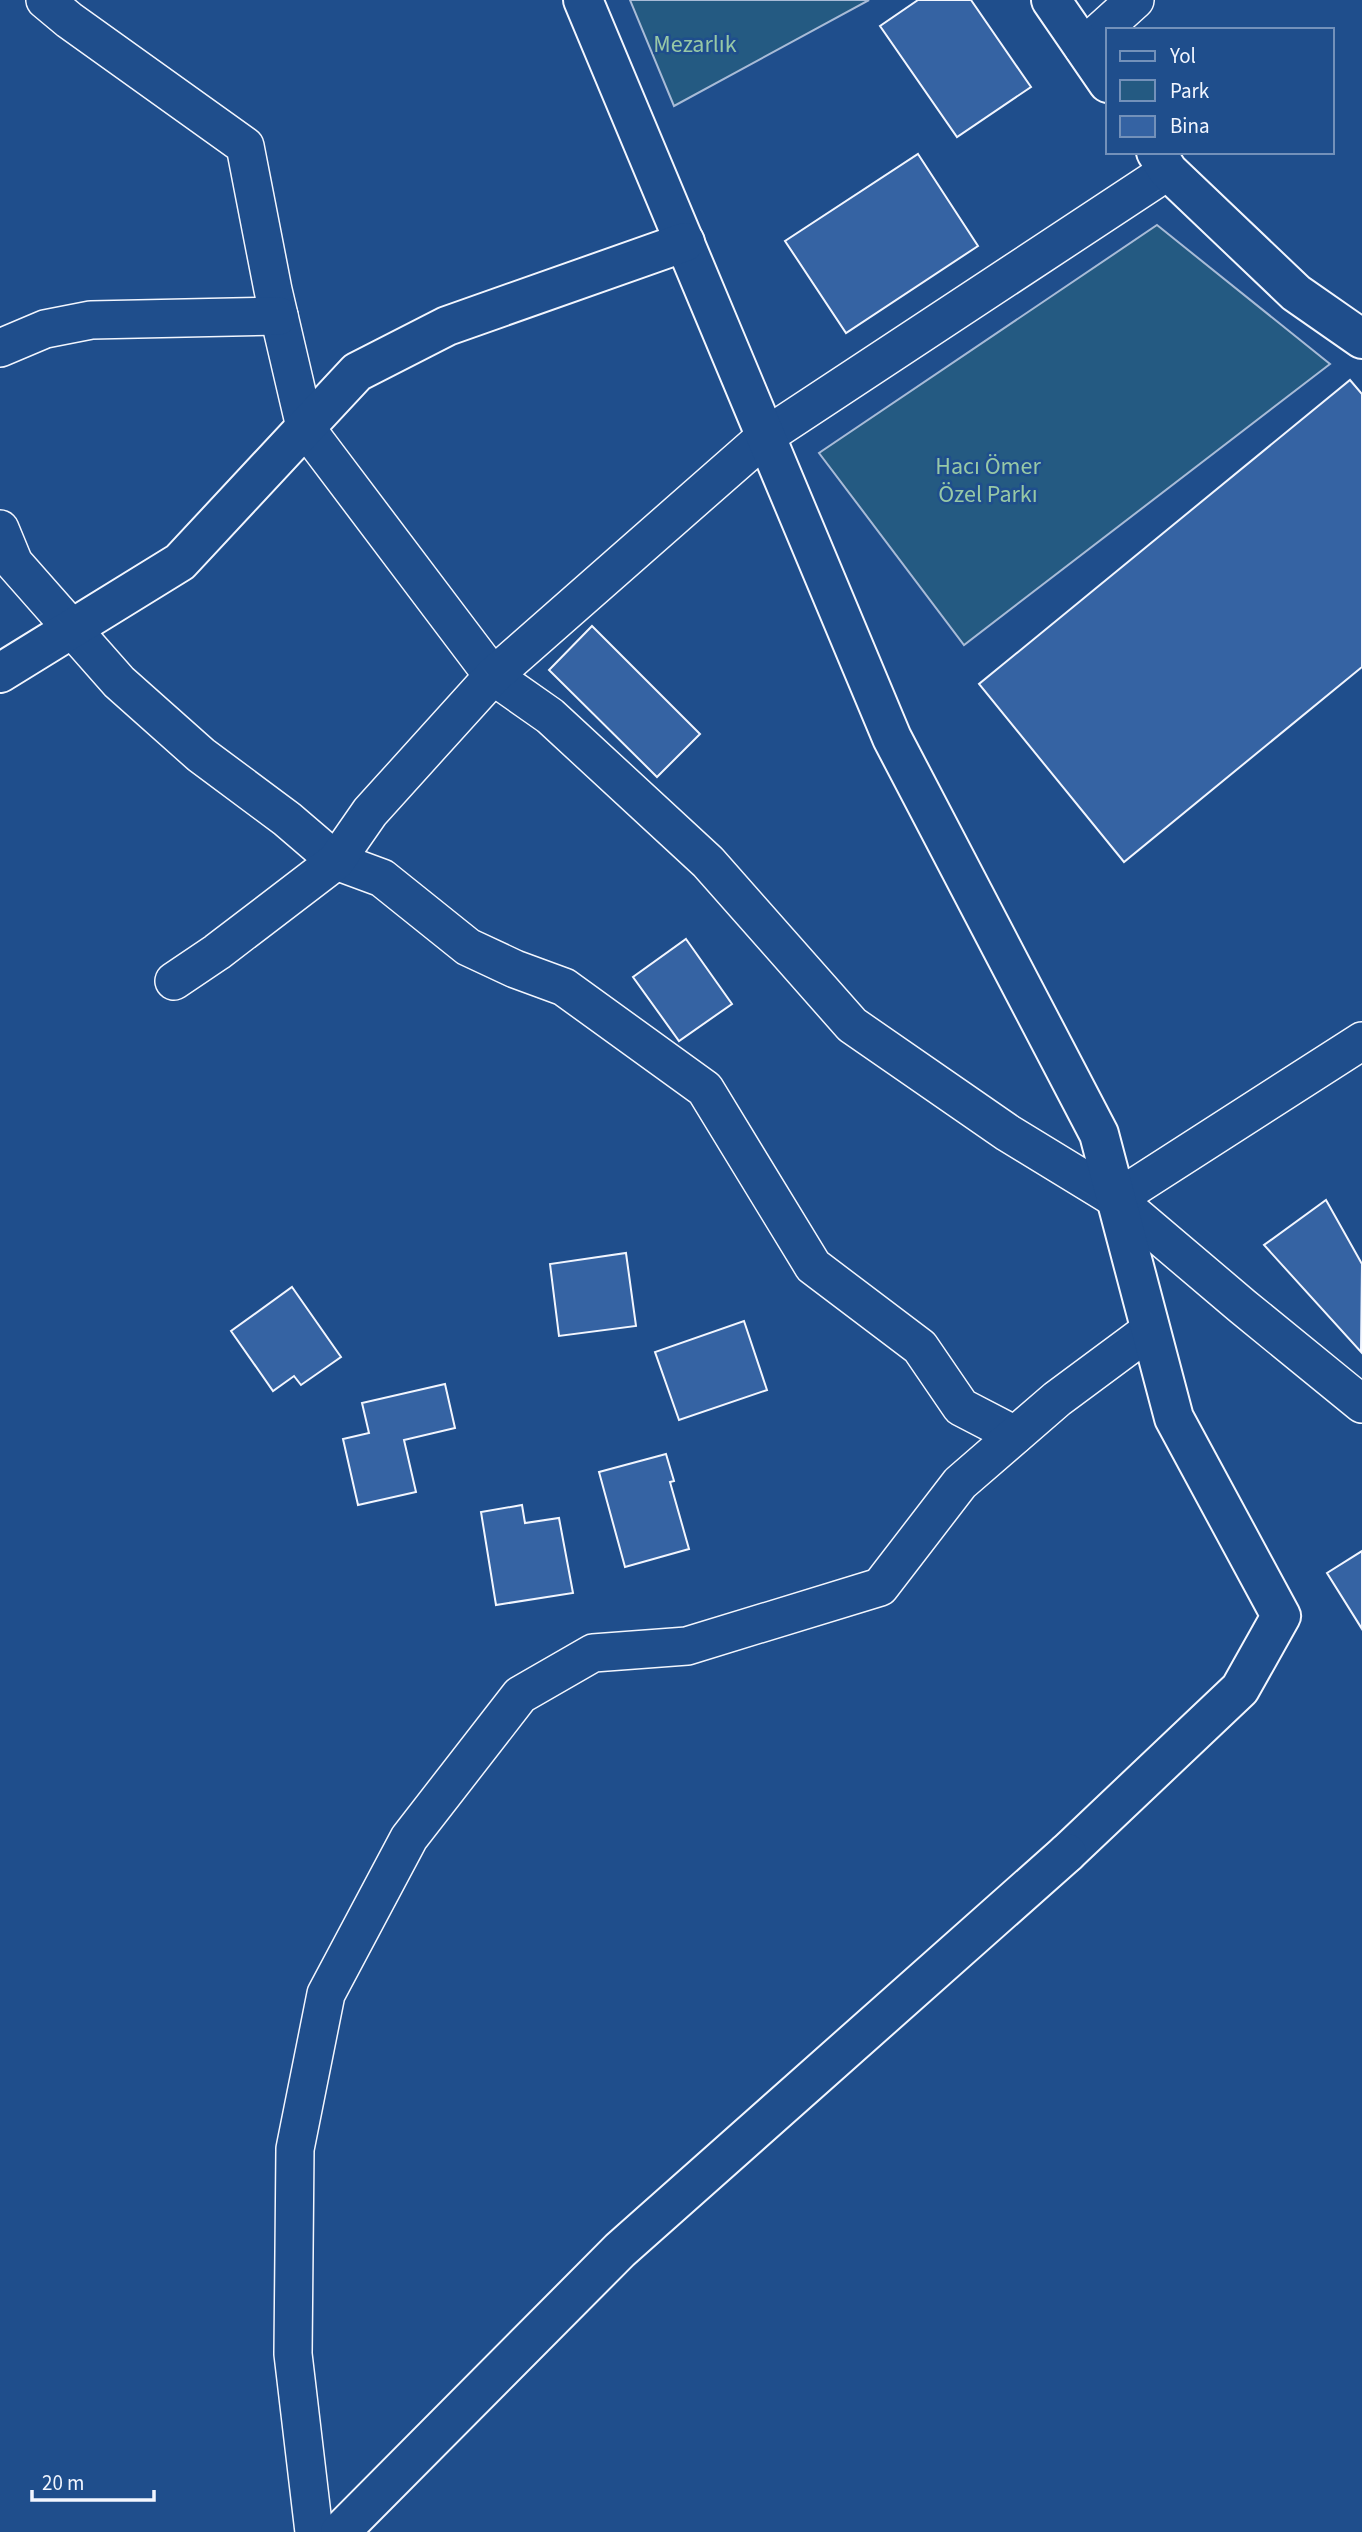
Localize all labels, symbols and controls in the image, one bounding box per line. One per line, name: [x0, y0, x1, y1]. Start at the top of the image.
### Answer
park label: Mezarlık: [653, 27, 737, 62]
legend: [1106, 28, 1334, 154]
text: Yol: [1169, 41, 1196, 71]
text: Park: [1170, 76, 1210, 106]
text: Bina: [1170, 111, 1210, 141]
park label: Hacı Ömer Özel Parkı: [935, 449, 1041, 512]
scale bar: [32, 2458, 154, 2502]
text: 20 m: [42, 2468, 84, 2498]

